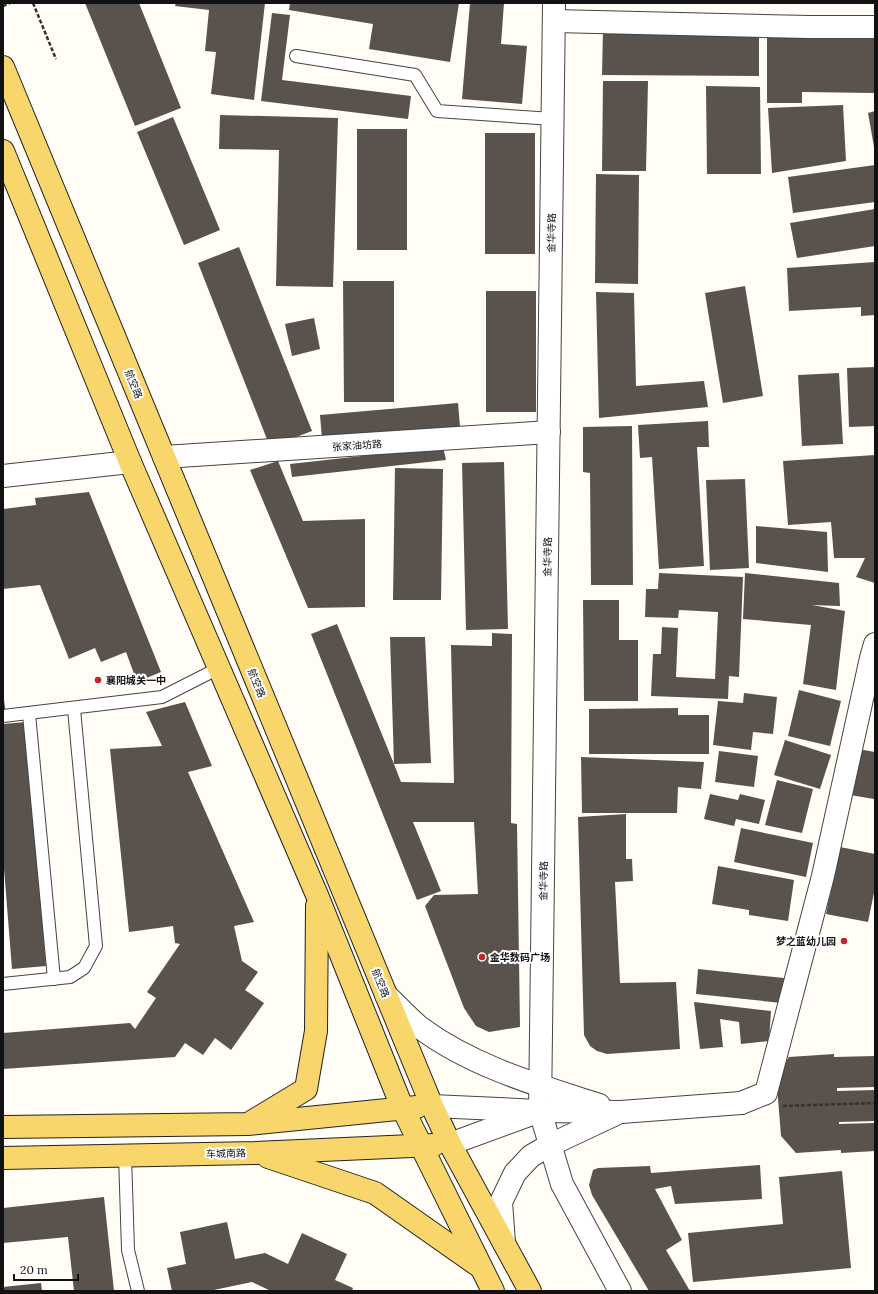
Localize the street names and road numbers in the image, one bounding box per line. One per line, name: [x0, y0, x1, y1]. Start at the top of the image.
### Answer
street label: 金华寺路: [545, 213, 558, 253]
street label: 航空路: [122, 368, 145, 401]
street label: 张家油坊路: [332, 437, 382, 454]
street label: 金华寺路: [541, 537, 554, 577]
street label: 航空路: [245, 667, 268, 700]
street label: 金华寺路: [537, 861, 550, 901]
street label: 航空路: [369, 967, 392, 1000]
street label: 车城南路: [206, 1147, 246, 1160]

